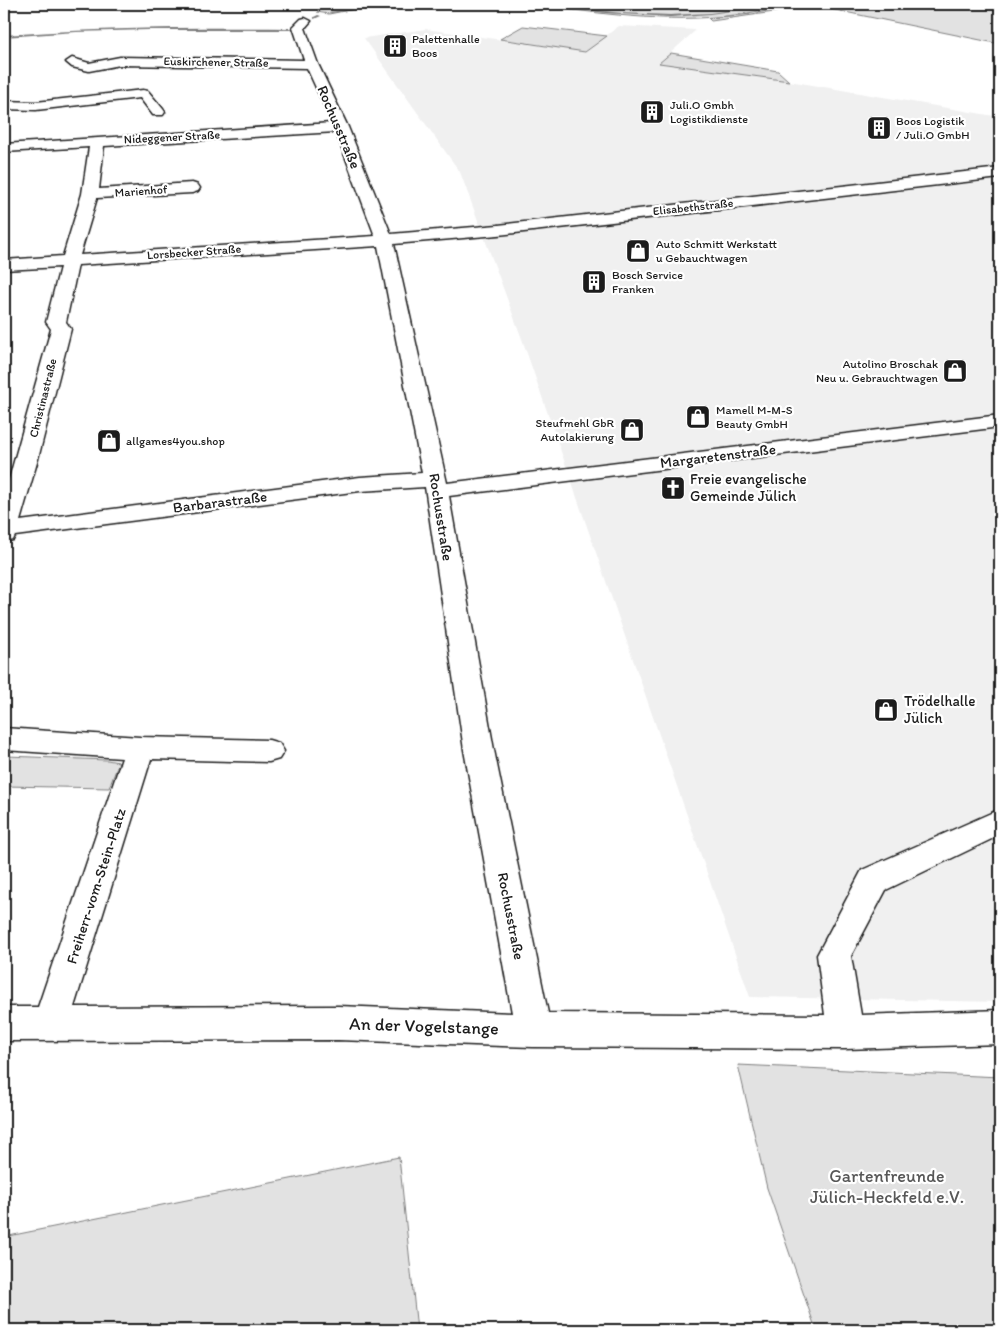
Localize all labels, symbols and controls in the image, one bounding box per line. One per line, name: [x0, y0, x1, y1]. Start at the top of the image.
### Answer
place label: Palettenhalle Boos: [412, 32, 480, 60]
building icon: Palettenhalle Boos: [382, 33, 408, 59]
street label: Euskirchener Straße: [163, 54, 269, 70]
street label: Rochusstraße: [313, 83, 365, 171]
place label: Juli.O Gmbh Logistikdienste: [670, 98, 748, 126]
building icon: Juli.O Gmbh Logistikdienste: [639, 99, 665, 125]
place label: Boos Logistik / Juli.O GmbH: [896, 114, 970, 142]
building icon: Boos Logistik / Juli.O GmbH: [866, 115, 892, 141]
street label: Nideggener Straße: [124, 127, 221, 147]
street label: Marienhof: [114, 182, 168, 200]
street label: Elisabethstraße: [652, 196, 734, 218]
place label: Auto Schmitt Werkstatt u Gebauchtwagen: [656, 237, 778, 265]
shop icon: Auto Schmitt Werkstatt u Gebauchtwagen: [625, 238, 651, 264]
street label: Lorsbecker Straße: [146, 242, 242, 262]
place label: Bosch Service Franken: [612, 268, 683, 296]
building icon: Bosch Service Franken: [581, 269, 607, 295]
street label: Christinastraße: [26, 357, 60, 439]
place label: Autolino Broschak Neu u. Gebrauchtwagen: [816, 357, 939, 385]
shop icon: Autolino Broschak Neu u. Gebrauchtwagen: [942, 358, 968, 384]
place label: Mamell M-M-S Beauty GmbH: [716, 403, 793, 431]
shop icon: Mamell M-M-S Beauty GmbH: [685, 404, 711, 430]
place label: Steufmehl GbR Autolakierung: [536, 416, 615, 444]
shop icon: Steufmehl GbR Autolakierung: [619, 417, 645, 443]
shop icon: allgames4you.shop: [96, 428, 122, 454]
place label: allgames4you.shop: [126, 434, 225, 448]
street label: Margaretenstraße: [659, 440, 777, 472]
place label: Freie evangelische Gemeinde Jülich: [690, 470, 807, 505]
street label: Rochusstraße: [425, 472, 457, 562]
church icon: Freie evangelische Gemeinde Jülich: [660, 475, 686, 501]
street label: Barbarastraße: [172, 487, 268, 517]
place label: Trödelhalle Jülich: [904, 692, 976, 727]
shop icon: Trödelhalle Jülich: [873, 697, 899, 723]
street label: Freiherr-vom-Stein-Platz: [62, 806, 130, 966]
street label: Rochusstraße: [494, 871, 528, 961]
street label: An der Vogelstange: [349, 1012, 499, 1040]
park label: Gartenfreunde Jülich-Heckfeld e.V.: [810, 1165, 964, 1208]

